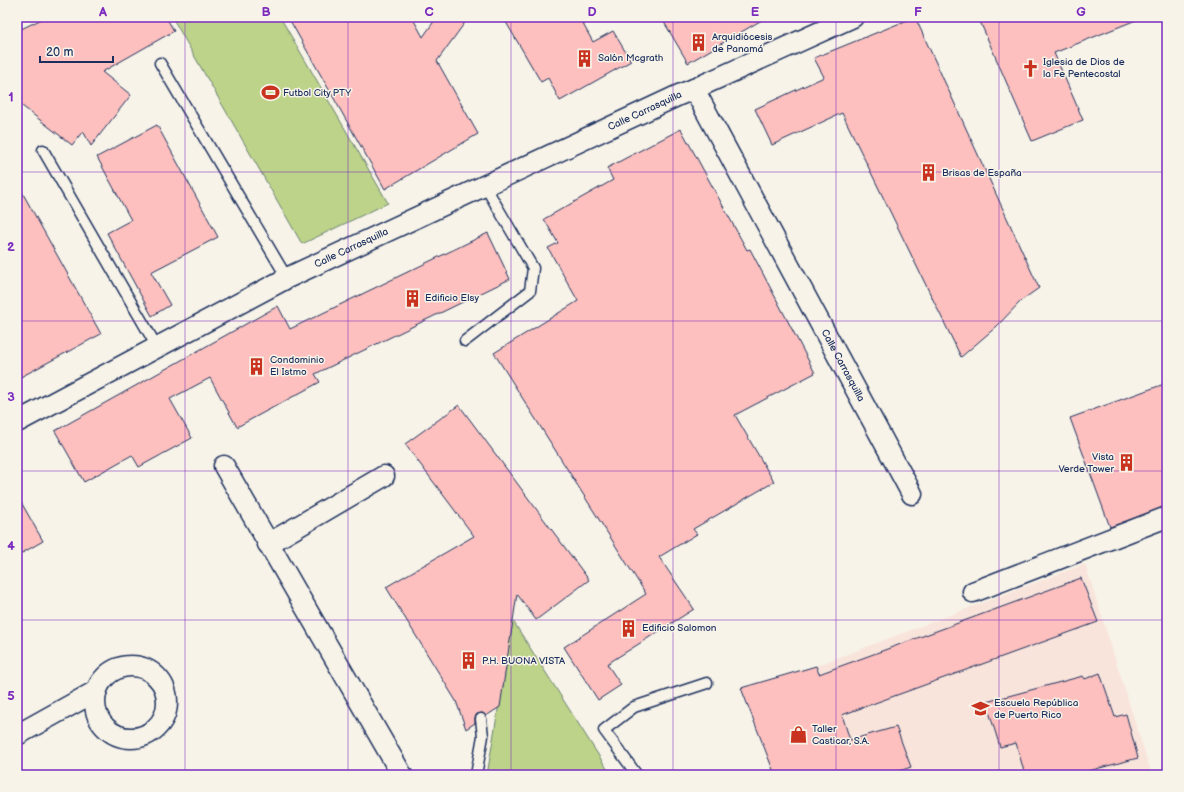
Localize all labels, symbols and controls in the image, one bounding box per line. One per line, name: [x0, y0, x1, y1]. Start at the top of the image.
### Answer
text: A: [98, 4, 107, 20]
text: B: [261, 4, 271, 20]
text: C: [424, 4, 434, 20]
text: D: [587, 4, 597, 20]
text: E: [751, 4, 760, 20]
text: F: [914, 4, 922, 20]
text: G: [1076, 4, 1086, 20]
place label: Arquidiócesis de Panamá: [712, 31, 773, 55]
building icon: Arquidiócesis de Panamá: [689, 33, 709, 53]
scale bar: [40, 38, 113, 64]
text: 20 m: [46, 45, 73, 60]
building icon: Salón Mcgrath: [575, 48, 595, 68]
place label: Salón Mcgrath: [598, 52, 664, 64]
place label: Iglesia de Dios de la Fe Pentecostal: [1043, 56, 1125, 80]
church icon: Iglesia de Dios de la Fe Pentecostal: [1020, 58, 1040, 78]
sports icon: Futbol City PTY: [260, 83, 280, 103]
place label: Futbol City PTY: [283, 87, 351, 99]
street label: Calle Carrasquilla: [606, 88, 684, 133]
text: 1: [8, 89, 14, 105]
building icon: Brisas de España: [919, 163, 939, 183]
place label: Brisas de España: [942, 167, 1022, 179]
street label: Calle Carrasquilla: [312, 225, 390, 270]
text: 2: [7, 239, 15, 255]
building icon: Edificio Elsy: [402, 288, 422, 308]
place label: Edificio Elsy: [425, 292, 479, 304]
street label: Calle Carrasquilla: [819, 327, 867, 404]
place label: Condominio El Istmo: [270, 354, 324, 378]
building icon: Condominio El Istmo: [247, 356, 267, 376]
text: 3: [7, 389, 15, 405]
place label: Vista Verde Tower: [1058, 451, 1114, 475]
building icon: Vista Verde Tower: [1117, 453, 1137, 473]
text: 4: [7, 538, 15, 554]
building icon: Edificio Salomon: [619, 618, 639, 638]
place label: Edificio Salomon: [642, 622, 717, 634]
building icon: P.H. BUONA VISTA: [459, 651, 479, 671]
place label: P.H. BUONA VISTA: [482, 655, 566, 667]
text: 5: [7, 688, 15, 704]
place label: Escuela República de Puerto Rico: [994, 697, 1079, 721]
school or university icon: Escuela República de Puerto Rico: [971, 699, 991, 719]
place label: Taller Casticar, S.A.: [812, 723, 870, 747]
shop icon: Taller Casticar, S.A.: [789, 725, 809, 745]

